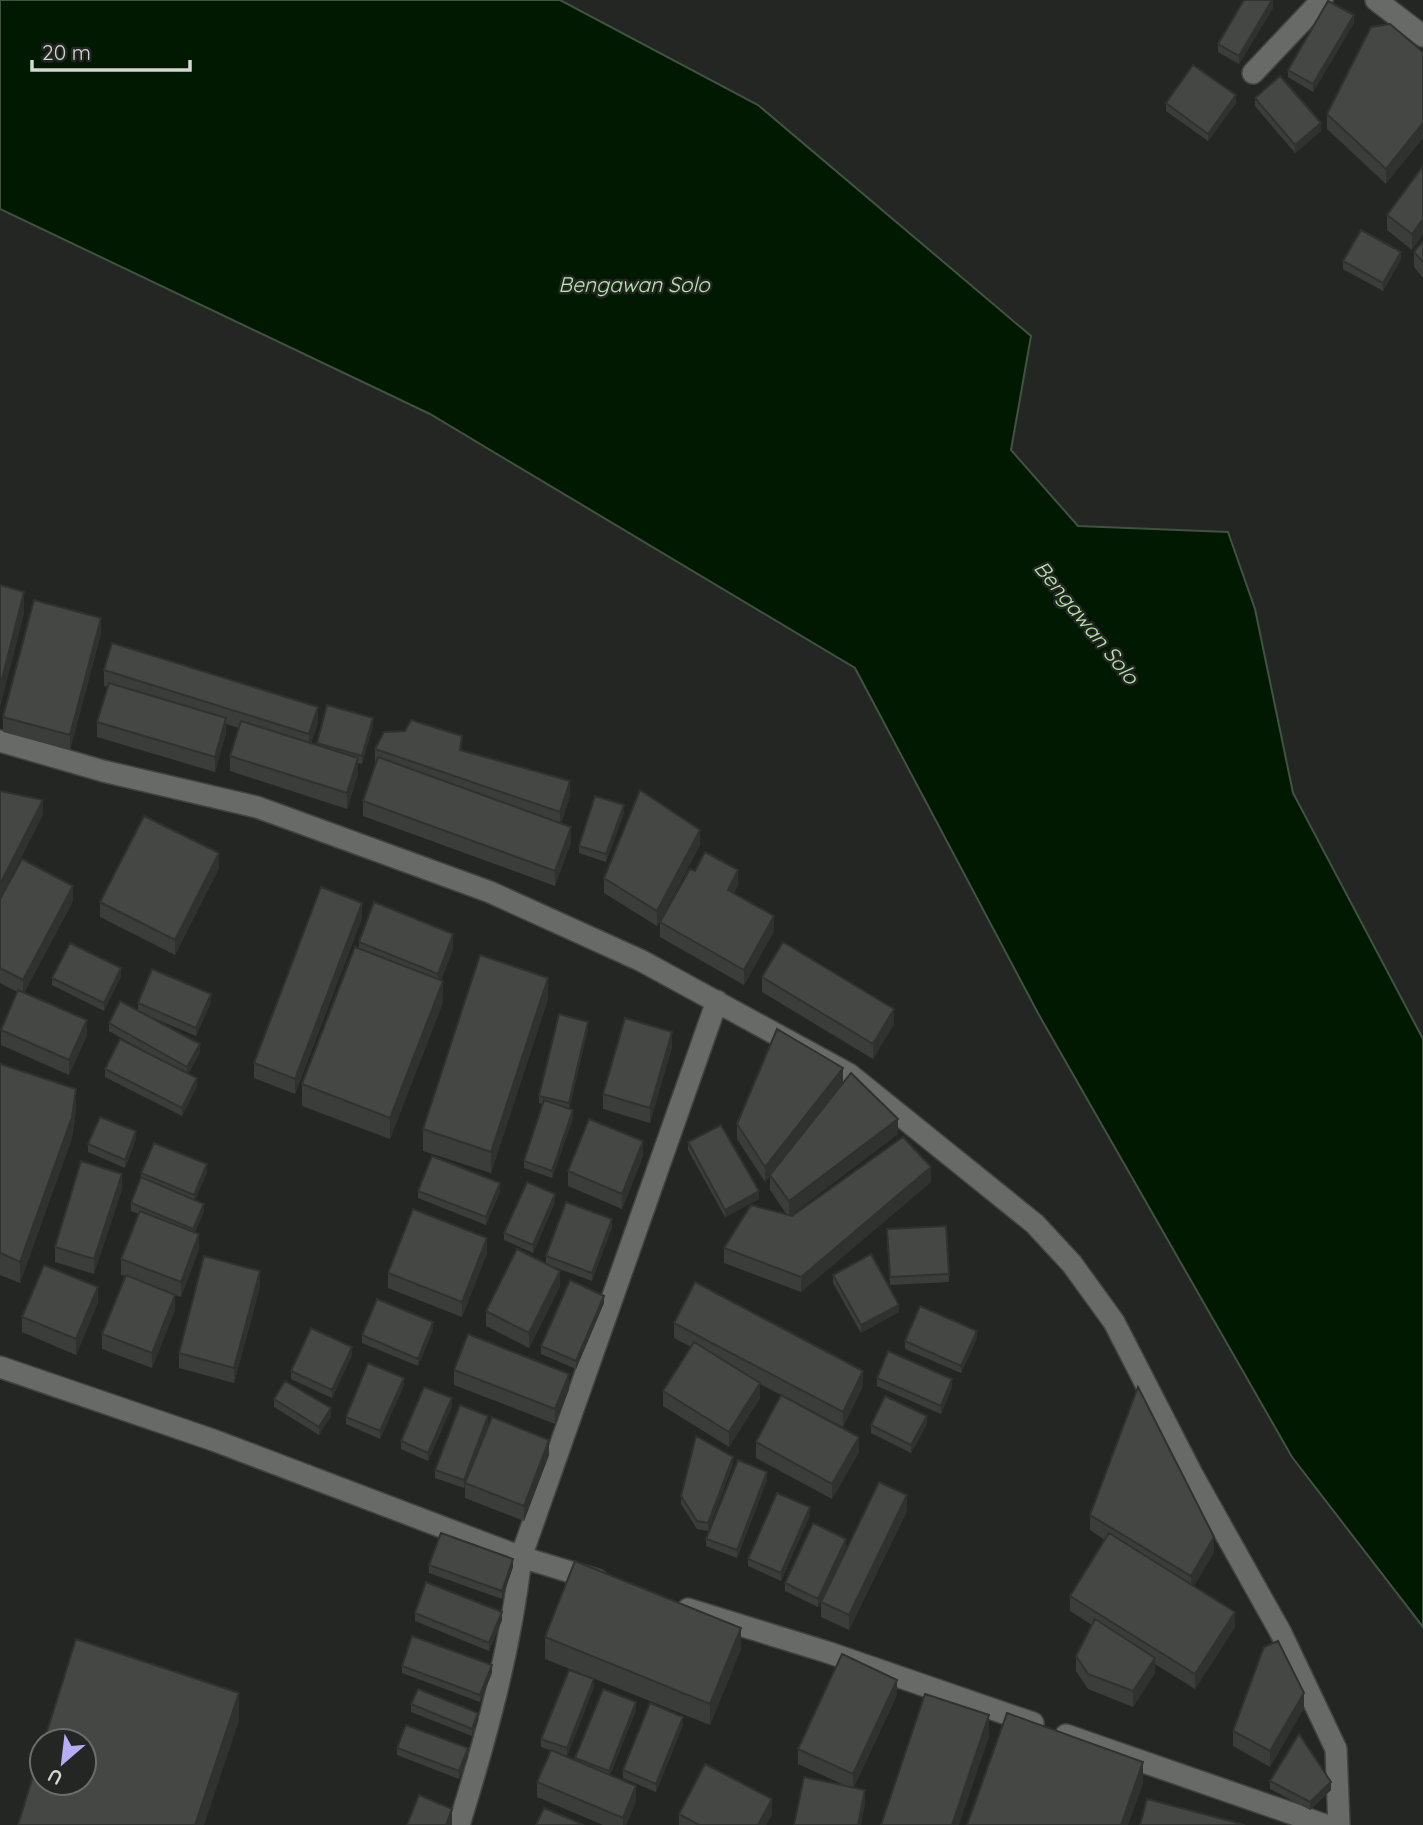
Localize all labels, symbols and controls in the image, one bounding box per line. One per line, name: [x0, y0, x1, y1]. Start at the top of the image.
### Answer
scale bar: [32, 28, 189, 72]
text: 20 m: [42, 39, 91, 65]
water label: Bengawan Solo: [558, 271, 711, 297]
water label: Bengawan Solo: [1029, 555, 1146, 690]
north arrow: [28, 1727, 98, 1797]
text: U: [43, 1763, 67, 1791]

